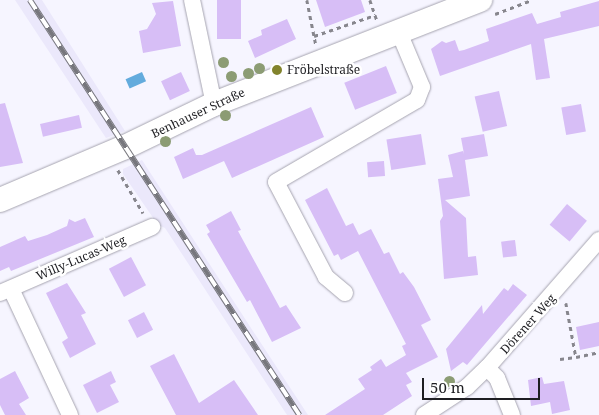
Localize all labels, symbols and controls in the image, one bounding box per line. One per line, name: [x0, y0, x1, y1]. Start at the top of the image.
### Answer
place label: Fröbelstraße: [287, 63, 360, 77]
marker: Fröbelstraße: [271, 64, 283, 76]
street label: Benhauser Straße: [149, 85, 247, 141]
street label: Willy-Lucas-Weg: [34, 233, 128, 283]
street label: Dörener Weg: [497, 291, 559, 357]
scale bar: [424, 368, 542, 400]
text: 50 m: [430, 377, 465, 397]

